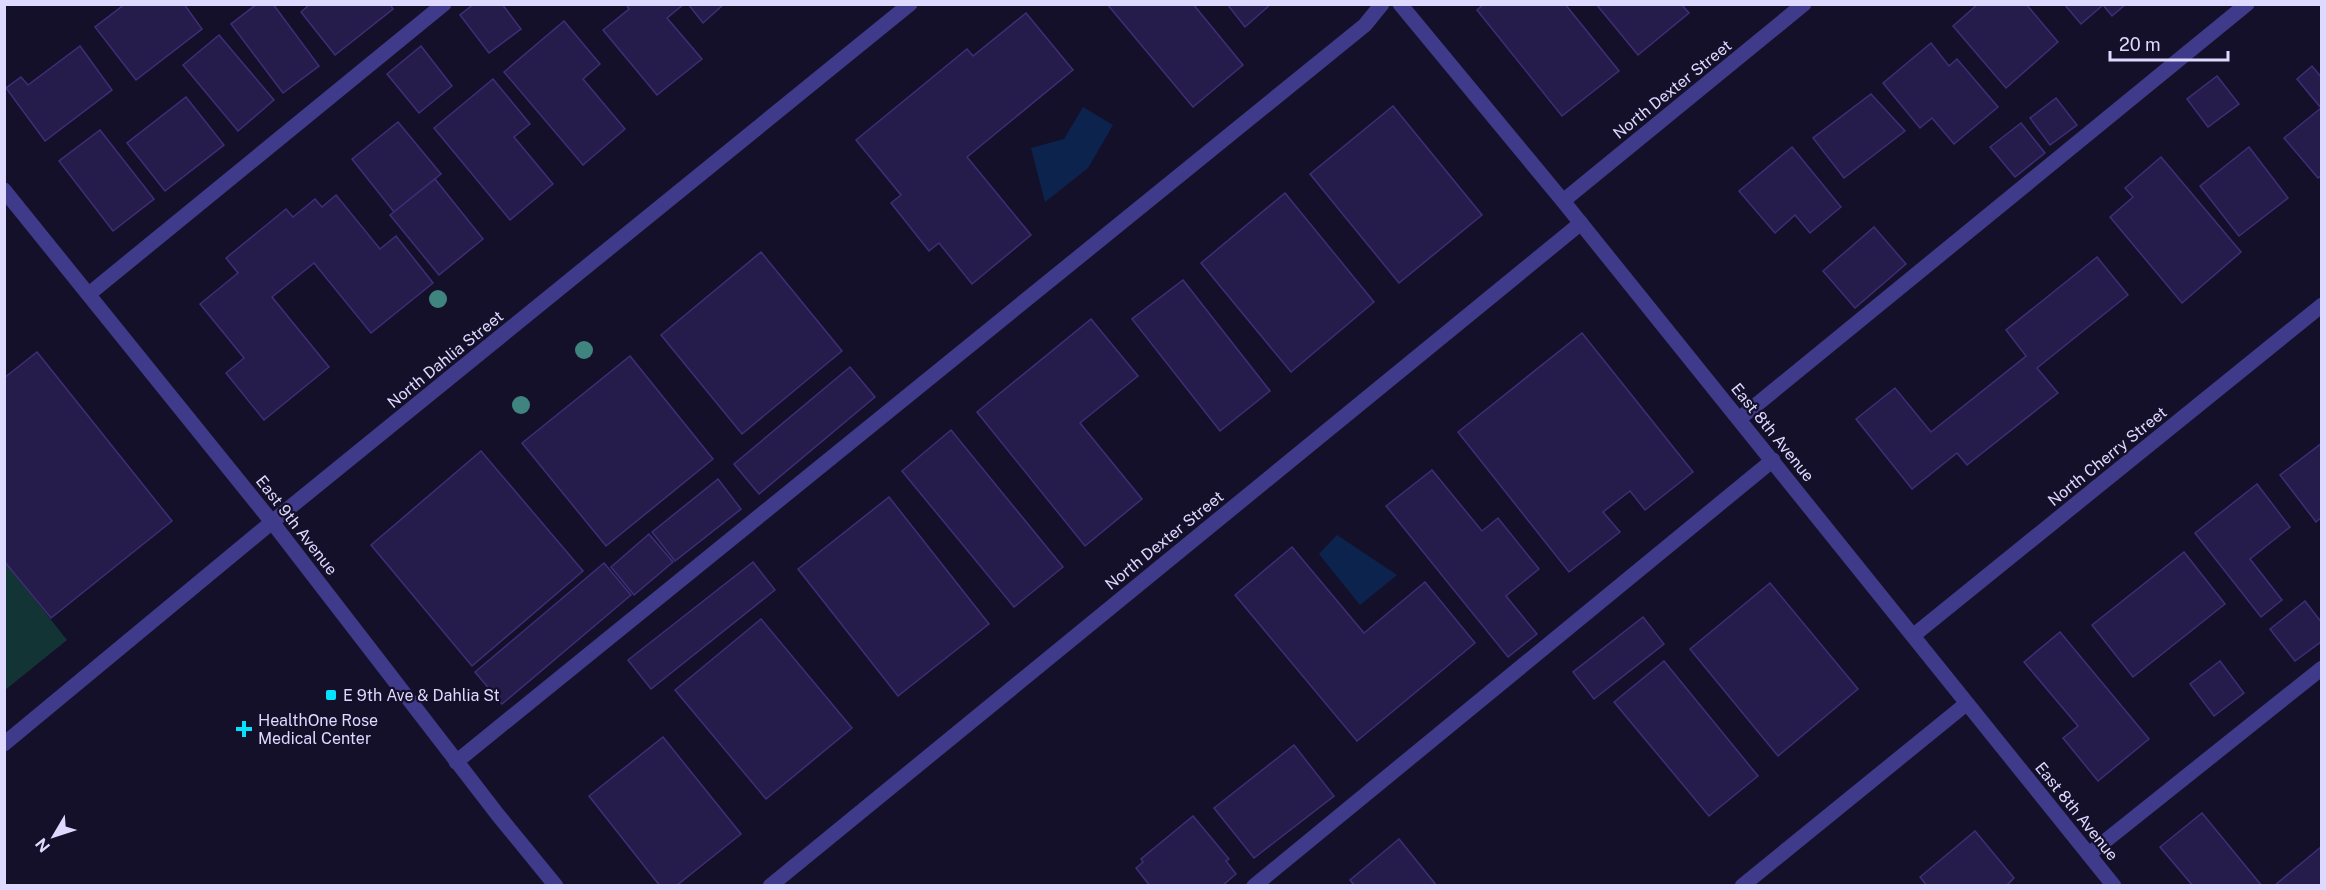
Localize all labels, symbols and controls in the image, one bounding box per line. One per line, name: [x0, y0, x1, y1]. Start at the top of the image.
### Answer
scale bar: [2110, 24, 2228, 62]
text: 20 m: [2119, 34, 2161, 55]
street label: North Dexter Street: [1609, 36, 1735, 143]
street label: North Dahlia Street: [383, 307, 507, 412]
street label: East 8th Avenue: [1727, 379, 1818, 485]
street label: North Cherry Street: [2044, 403, 2171, 510]
street label: East 9th Avenue: [252, 472, 341, 579]
street label: North Dexter Street: [1101, 487, 1227, 594]
place label: E 9th Ave & Dahlia St: [343, 686, 500, 705]
marker: E 9th Ave & Dahlia St: [324, 688, 338, 702]
place label: HealthOne Rose Medical Center: [258, 711, 378, 748]
marker: HealthOne Rose Medical Center: [235, 720, 253, 738]
street label: East 8th Avenue: [2031, 758, 2122, 864]
north arrow: [24, 806, 84, 866]
text: N: [31, 834, 54, 856]

